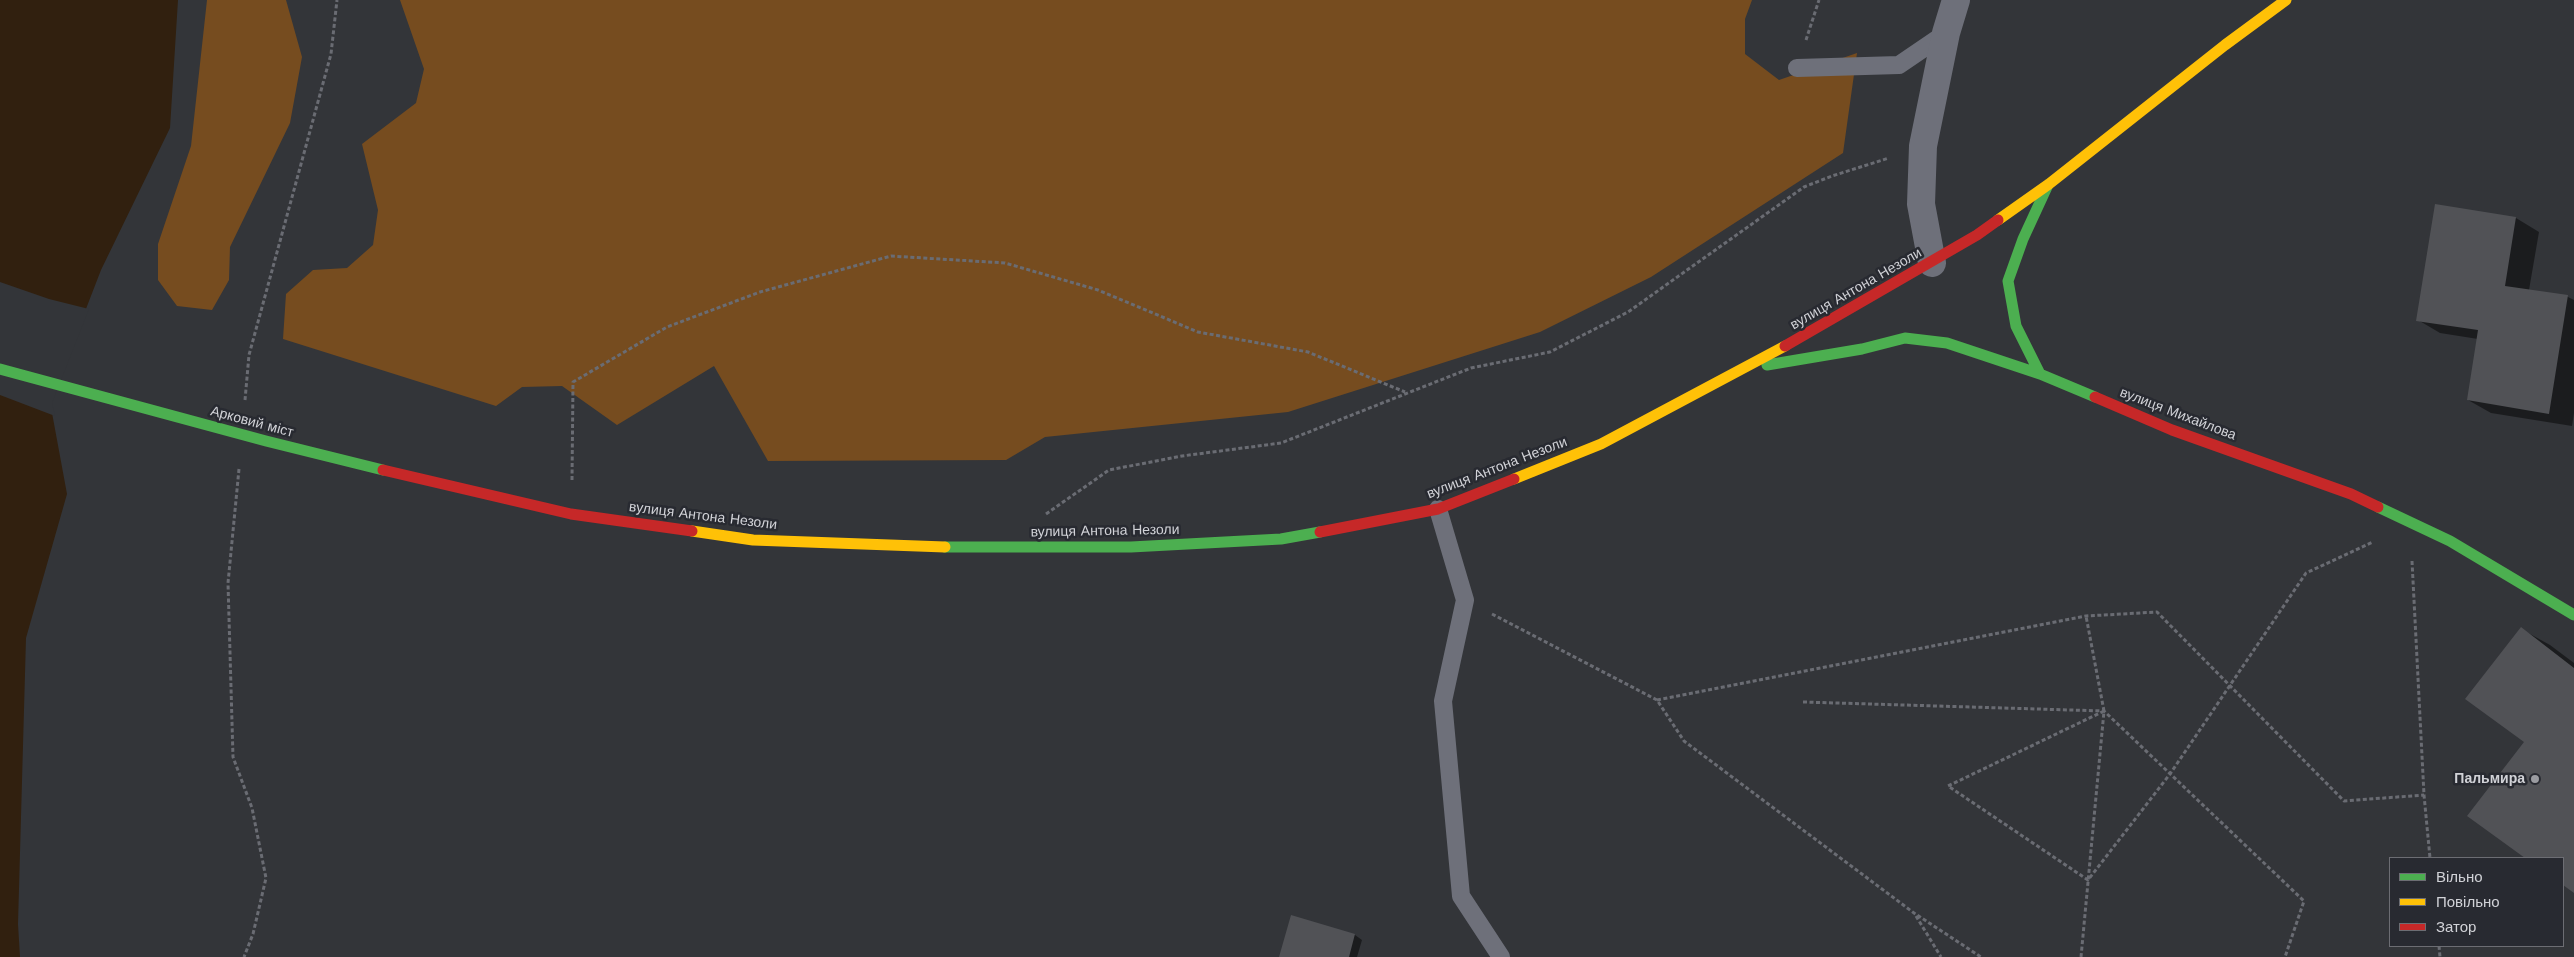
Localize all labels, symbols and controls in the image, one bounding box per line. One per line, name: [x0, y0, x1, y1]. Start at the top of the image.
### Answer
street label: вулиця Антона Незоли: [1787, 244, 1925, 334]
street label: вулиця Михайлова: [2117, 384, 2239, 444]
street label: Арковий міст: [209, 403, 295, 441]
street label: вулиця Антона Незоли: [1424, 433, 1570, 503]
street label: вулиця Антона Незоли: [628, 499, 778, 533]
street label: вулиця Антона Незоли: [1030, 521, 1180, 541]
place label: Пальмира: [2454, 771, 2525, 787]
marker: Пальмира: [2529, 773, 2541, 785]
legend: [2389, 857, 2564, 947]
text: Вільно: [2436, 868, 2483, 886]
text: Повільно: [2436, 893, 2500, 911]
text: Затор: [2436, 918, 2476, 936]

